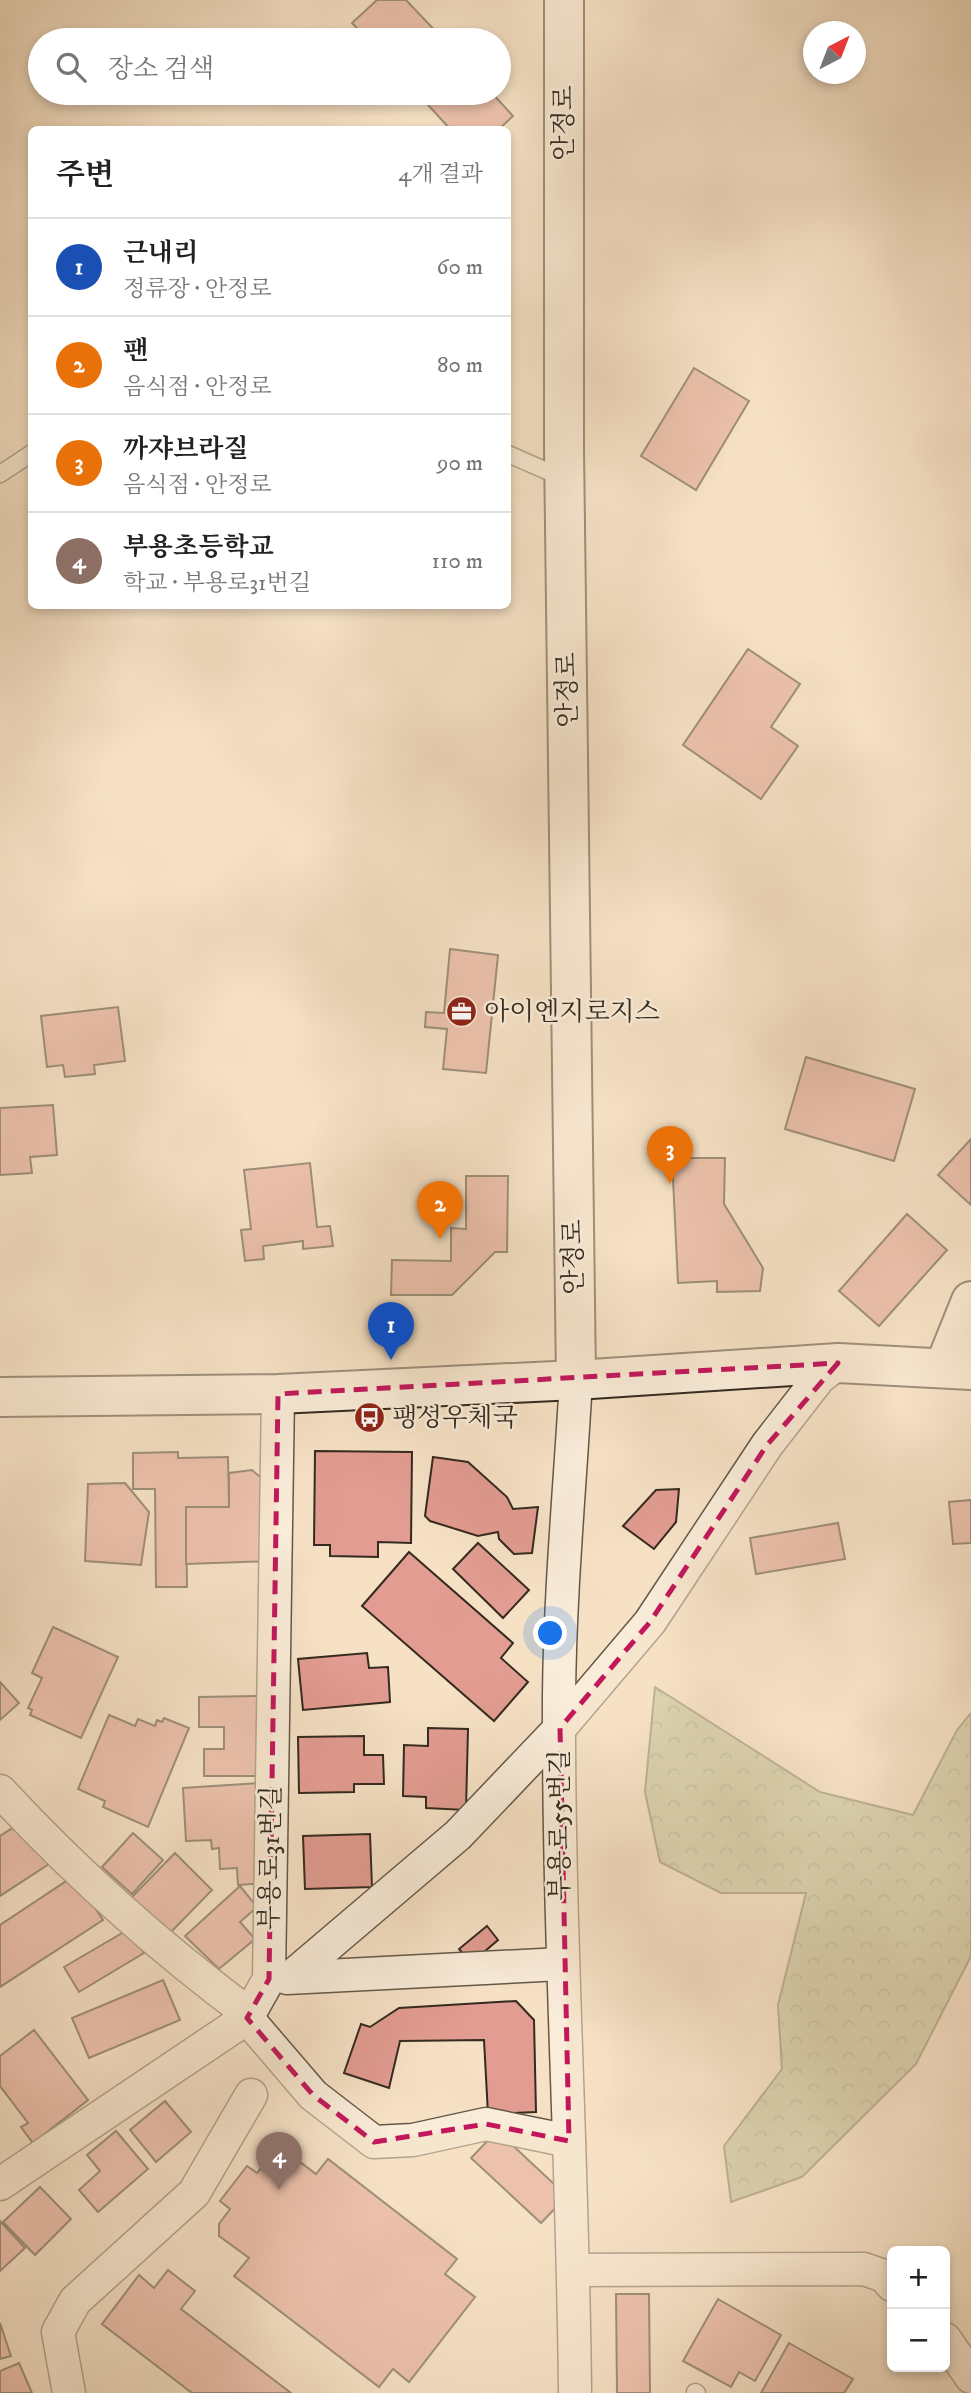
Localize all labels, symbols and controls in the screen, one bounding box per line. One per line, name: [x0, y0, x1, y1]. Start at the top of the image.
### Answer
north arrow: [803, 21, 866, 84]
search box: [28, 28, 511, 105]
icon: search: [52, 48, 90, 86]
text: 장소 검색: [108, 53, 214, 86]
street label: 안정로: [548, 85, 581, 161]
text: 주변: [56, 157, 114, 194]
text: 4개 결과: [398, 160, 483, 189]
text: 근내리: [123, 237, 198, 270]
text: 1: [75, 253, 83, 282]
text: 60 m: [436, 253, 483, 282]
text: 정류장 · 안정로: [123, 275, 272, 304]
text: 팬: [123, 335, 148, 368]
text: 2: [73, 351, 85, 380]
text: 80 m: [437, 351, 483, 380]
text: 음식점 · 안정로: [123, 373, 272, 402]
text: 까쟈브라질: [123, 433, 249, 466]
text: 3: [75, 449, 83, 478]
text: 90 m: [437, 449, 483, 478]
text: 음식점 · 안정로: [123, 471, 272, 500]
text: 부용초등학교: [123, 531, 274, 564]
text: 4: [72, 547, 86, 576]
text: 110 m: [432, 547, 483, 576]
text: 학교 · 부용로31번길: [123, 569, 311, 598]
street label: 안정로: [551, 652, 585, 728]
office icon: 아이엔지로지스: [444, 995, 478, 1029]
place label: 아이엔지로지스: [484, 996, 660, 1029]
pin: 3: [647, 1126, 693, 1184]
pin: 2: [417, 1181, 463, 1239]
street label: 안정로: [557, 1219, 591, 1295]
pin: 1: [368, 1302, 414, 1360]
bus stop icon: 팽성우체국: [352, 1401, 386, 1435]
place label: 팽성우체국: [392, 1402, 518, 1435]
your location: [533, 1616, 567, 1650]
street label: 부용로55번길: [544, 1749, 577, 1901]
street label: 부용로31번길: [253, 1785, 289, 1931]
pin: 4: [256, 2132, 302, 2190]
map controls: [887, 2246, 950, 2372]
button: +: [887, 2246, 950, 2309]
button: −: [887, 2309, 950, 2372]

